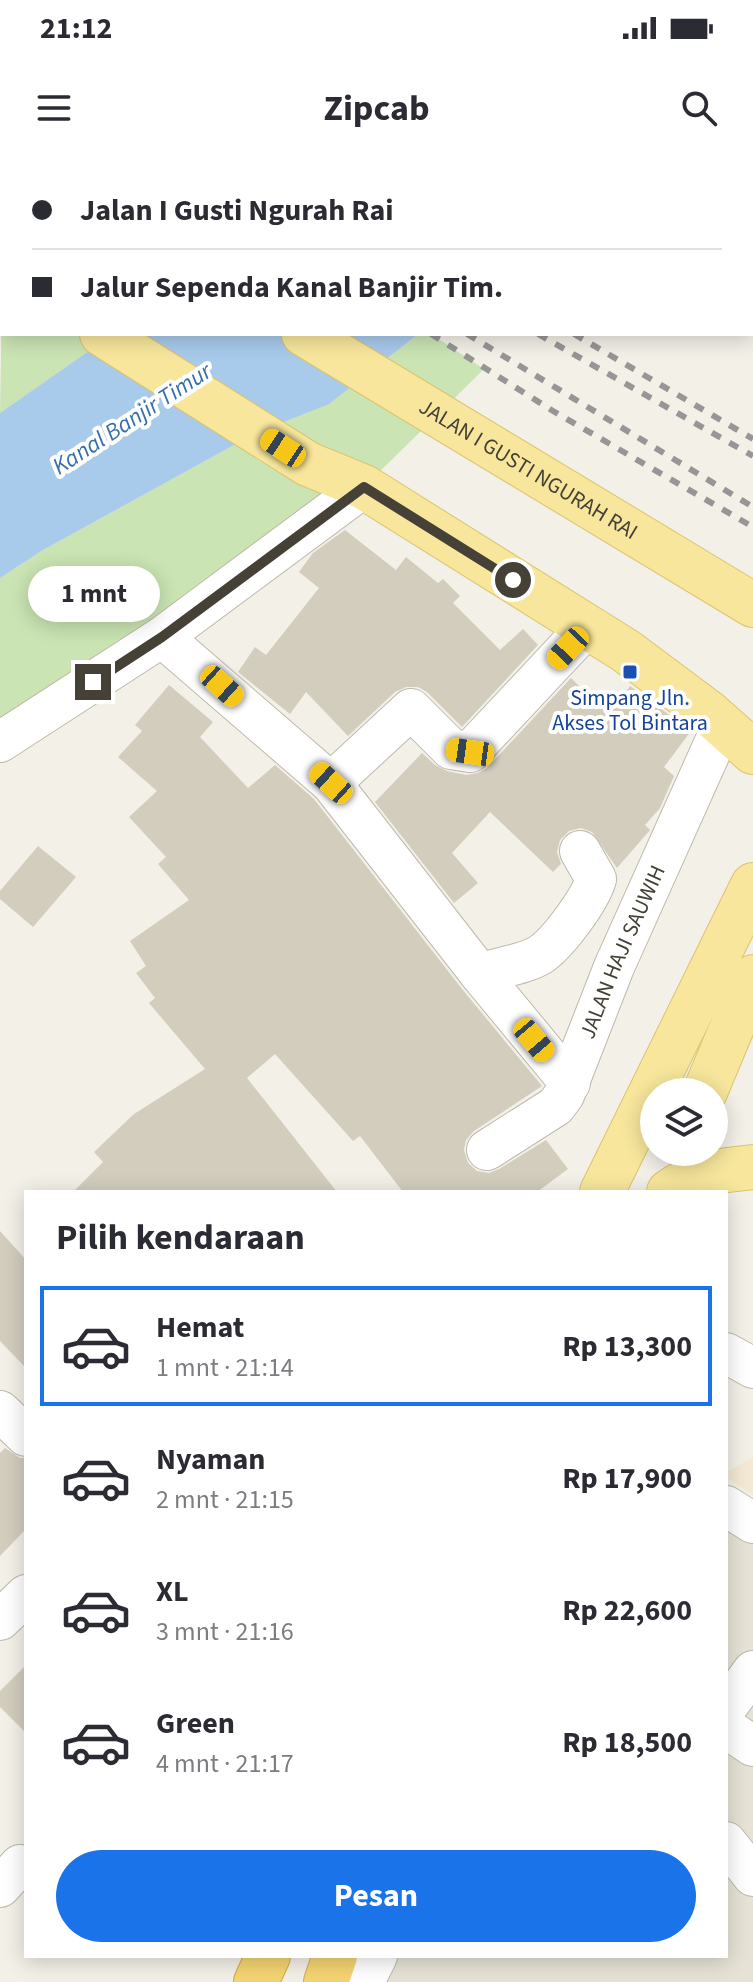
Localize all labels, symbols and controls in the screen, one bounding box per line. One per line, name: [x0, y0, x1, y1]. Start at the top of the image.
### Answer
text: 21:12: [40, 7, 112, 50]
text: Zipcab: [323, 83, 430, 134]
icon: menu: [32, 86, 76, 130]
icon: search: [677, 86, 721, 130]
text: Jalan I Gusti Ngurah Rai: [80, 189, 394, 232]
text: Jalur Sependa Kanal Banjir Tim.: [80, 266, 503, 309]
water label: Kanal Banjir Timur: [45, 353, 220, 484]
street label: JALAN I GUSTI NGURAH RAI: [413, 391, 644, 548]
car: [256, 425, 310, 471]
route start: [495, 562, 531, 598]
callout: 1 mnt: [27, 566, 159, 622]
text: 1 mnt: [61, 575, 127, 612]
car: [543, 622, 593, 674]
car: [196, 661, 248, 711]
marker: Simpang Jln. Akses Tol Bintara: [621, 663, 639, 681]
route end: [75, 664, 111, 700]
place label: Simpang Jln. Akses Tol Bintara: [552, 682, 708, 739]
car: [445, 737, 495, 767]
car: [305, 758, 357, 808]
street label: JALAN HAJI SAUWIH: [572, 860, 674, 1043]
car: [509, 1014, 559, 1066]
map controls: [640, 1078, 728, 1166]
button: layers: [640, 1078, 728, 1166]
text: Pilih kendaraan: [56, 1212, 305, 1263]
text: Hemat: [156, 1306, 244, 1349]
icon: car: [60, 1310, 132, 1382]
text: Rp 13,300: [562, 1325, 692, 1368]
text: 1 mnt · 21:14: [156, 1349, 294, 1386]
text: Nyaman: [156, 1438, 265, 1481]
icon: car: [60, 1442, 132, 1514]
text: Rp 17,900: [562, 1457, 692, 1500]
text: 2 mnt · 21:15: [156, 1481, 294, 1518]
text: XL: [156, 1570, 189, 1613]
icon: car: [60, 1574, 132, 1646]
text: Rp 22,600: [562, 1589, 692, 1632]
text: 3 mnt · 21:16: [156, 1613, 294, 1650]
text: Green: [156, 1702, 235, 1745]
icon: car: [60, 1706, 132, 1778]
text: Rp 18,500: [562, 1721, 692, 1764]
text: 4 mnt · 21:17: [156, 1745, 294, 1782]
button: Pesan: [56, 1850, 696, 1942]

